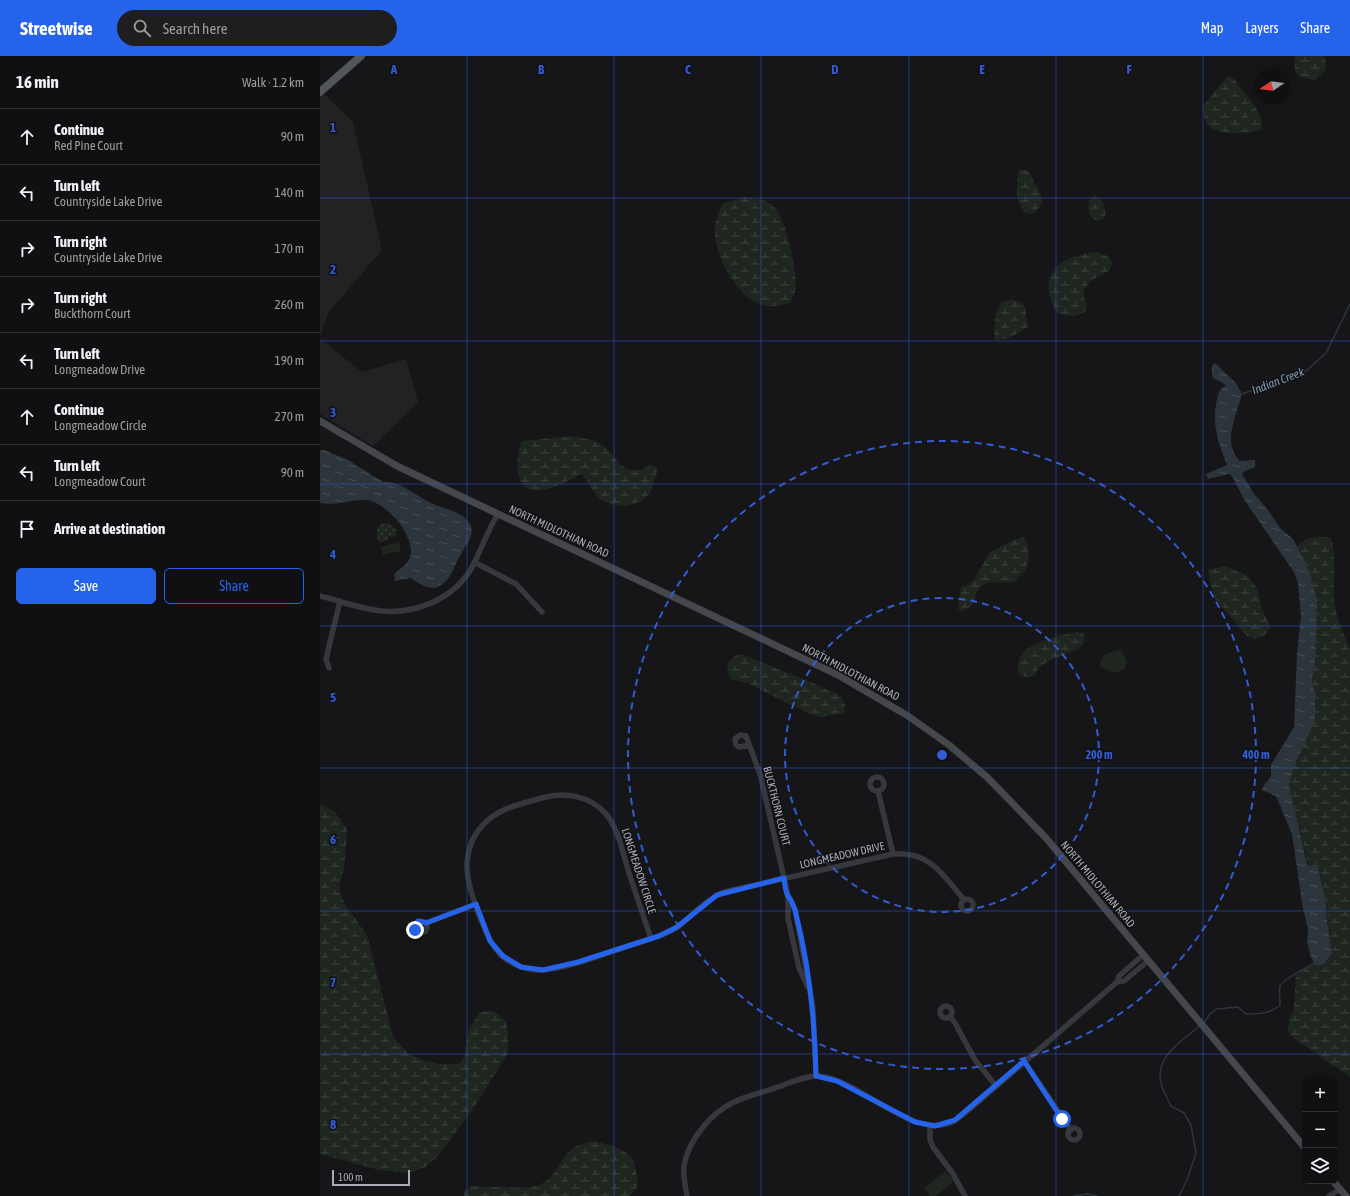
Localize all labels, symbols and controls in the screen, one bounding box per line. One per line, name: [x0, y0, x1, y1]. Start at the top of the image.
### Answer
search box: [117, 10, 397, 46]
text: Streetwise: [20, 17, 93, 39]
icon: search: [131, 17, 153, 39]
text: Search here: [163, 20, 227, 37]
text: Map: [1201, 20, 1223, 36]
text: Layers: [1245, 20, 1278, 36]
text: Share: [1300, 20, 1330, 36]
text: A: [390, 62, 398, 77]
text: B: [538, 62, 545, 77]
text: C: [685, 62, 691, 77]
text: D: [831, 62, 839, 77]
text: E: [979, 62, 985, 77]
text: F: [1126, 62, 1132, 77]
north arrow: [1254, 68, 1290, 104]
text: 16 min: [16, 72, 59, 92]
text: Walk · 1.2 km: [242, 75, 304, 90]
text: 1: [330, 120, 336, 135]
text: Continue: [54, 121, 104, 138]
icon: ahead: [16, 126, 38, 148]
text: 90 m: [281, 129, 304, 144]
text: Red Pine Court: [54, 138, 123, 153]
text: Turn left: [54, 177, 100, 194]
icon: left: [16, 182, 38, 204]
text: 140 m: [275, 185, 304, 200]
text: Countryside Lake Drive: [54, 194, 162, 209]
text: Turn right: [54, 233, 107, 250]
icon: right: [16, 238, 38, 260]
text: 170 m: [275, 241, 304, 256]
text: Countryside Lake Drive: [54, 250, 162, 265]
text: 2: [330, 262, 336, 277]
text: Turn right: [54, 289, 107, 306]
icon: right: [16, 294, 38, 316]
text: 260 m: [275, 297, 304, 312]
text: Buckthorn Court: [54, 306, 131, 321]
text: Turn left: [54, 345, 100, 362]
icon: left: [16, 350, 38, 372]
text: 190 m: [275, 353, 304, 368]
text: Longmeadow Drive: [54, 362, 145, 377]
water label: Indian Creek: [1250, 364, 1307, 397]
text: Continue: [54, 401, 104, 418]
text: 3: [330, 405, 336, 420]
icon: ahead: [16, 406, 38, 428]
text: 270 m: [275, 409, 304, 424]
text: Longmeadow Circle: [54, 418, 147, 433]
text: Turn left: [54, 457, 100, 474]
icon: left: [16, 462, 38, 484]
text: 90 m: [281, 465, 304, 480]
text: Longmeadow Court: [54, 474, 146, 489]
street label: NORTH MIDLOTHIAN ROAD: [507, 503, 611, 559]
icon: arrive: [16, 518, 38, 540]
text: Arrive at destination: [54, 520, 165, 537]
text: 4: [329, 547, 336, 562]
button: Save: [16, 568, 156, 604]
button: Share: [164, 568, 304, 604]
street label: NORTH MIDLOTHIAN ROAD: [800, 641, 902, 703]
text: 5: [330, 690, 336, 705]
centre of rings: [935, 748, 949, 762]
text: 200 m: [1085, 748, 1113, 762]
text: 400 m: [1241, 748, 1270, 762]
street label: BUCKTHORN COURT: [761, 765, 793, 847]
street label: LONGMEADOW CIRCLE: [620, 827, 659, 916]
text: 6: [330, 832, 336, 847]
street label: LONGMEADOW DRIVE: [798, 839, 886, 871]
street label: NORTH MIDLOTHIAN ROAD: [1059, 839, 1137, 929]
route end: [406, 921, 424, 939]
text: 7: [330, 975, 336, 990]
map controls: [1302, 1076, 1338, 1184]
button: +: [1302, 1076, 1338, 1112]
route start: [1053, 1110, 1071, 1128]
button: −: [1302, 1112, 1338, 1148]
text: 8: [330, 1117, 336, 1132]
button: layers: [1302, 1148, 1338, 1184]
scale bar: [332, 1168, 410, 1187]
text: 100 m: [338, 1171, 363, 1183]

